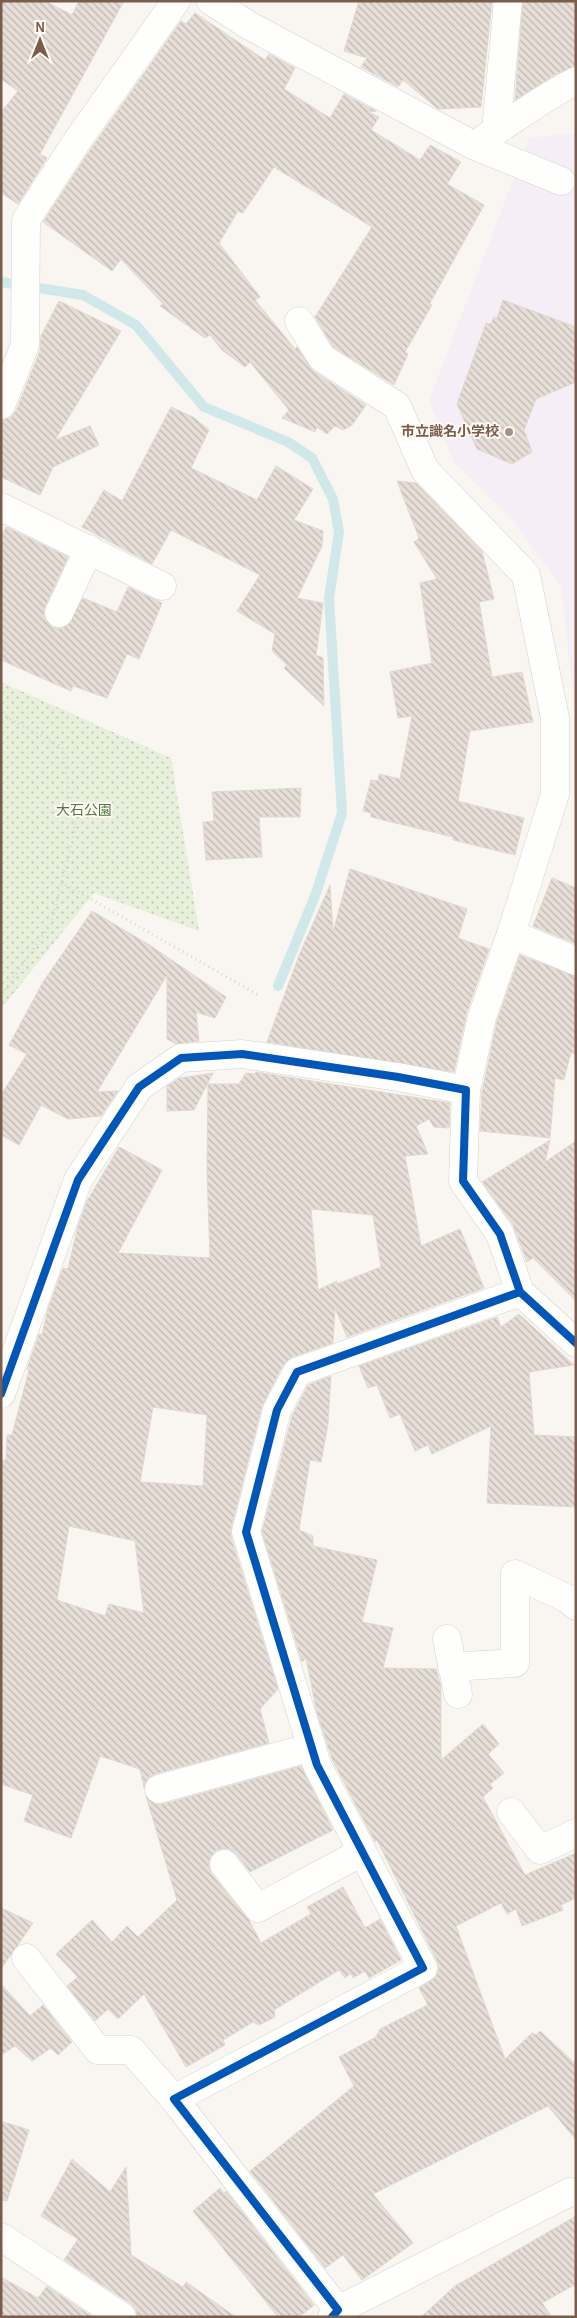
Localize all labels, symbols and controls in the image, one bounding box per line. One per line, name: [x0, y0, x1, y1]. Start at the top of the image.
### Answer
north arrow: [15, 15, 65, 65]
text: N: [35, 21, 45, 35]
place label: 市立識名小学校: [401, 424, 499, 439]
marker: 市立識名小学校: [503, 426, 515, 438]
park label: 大石公園: [56, 803, 112, 818]

